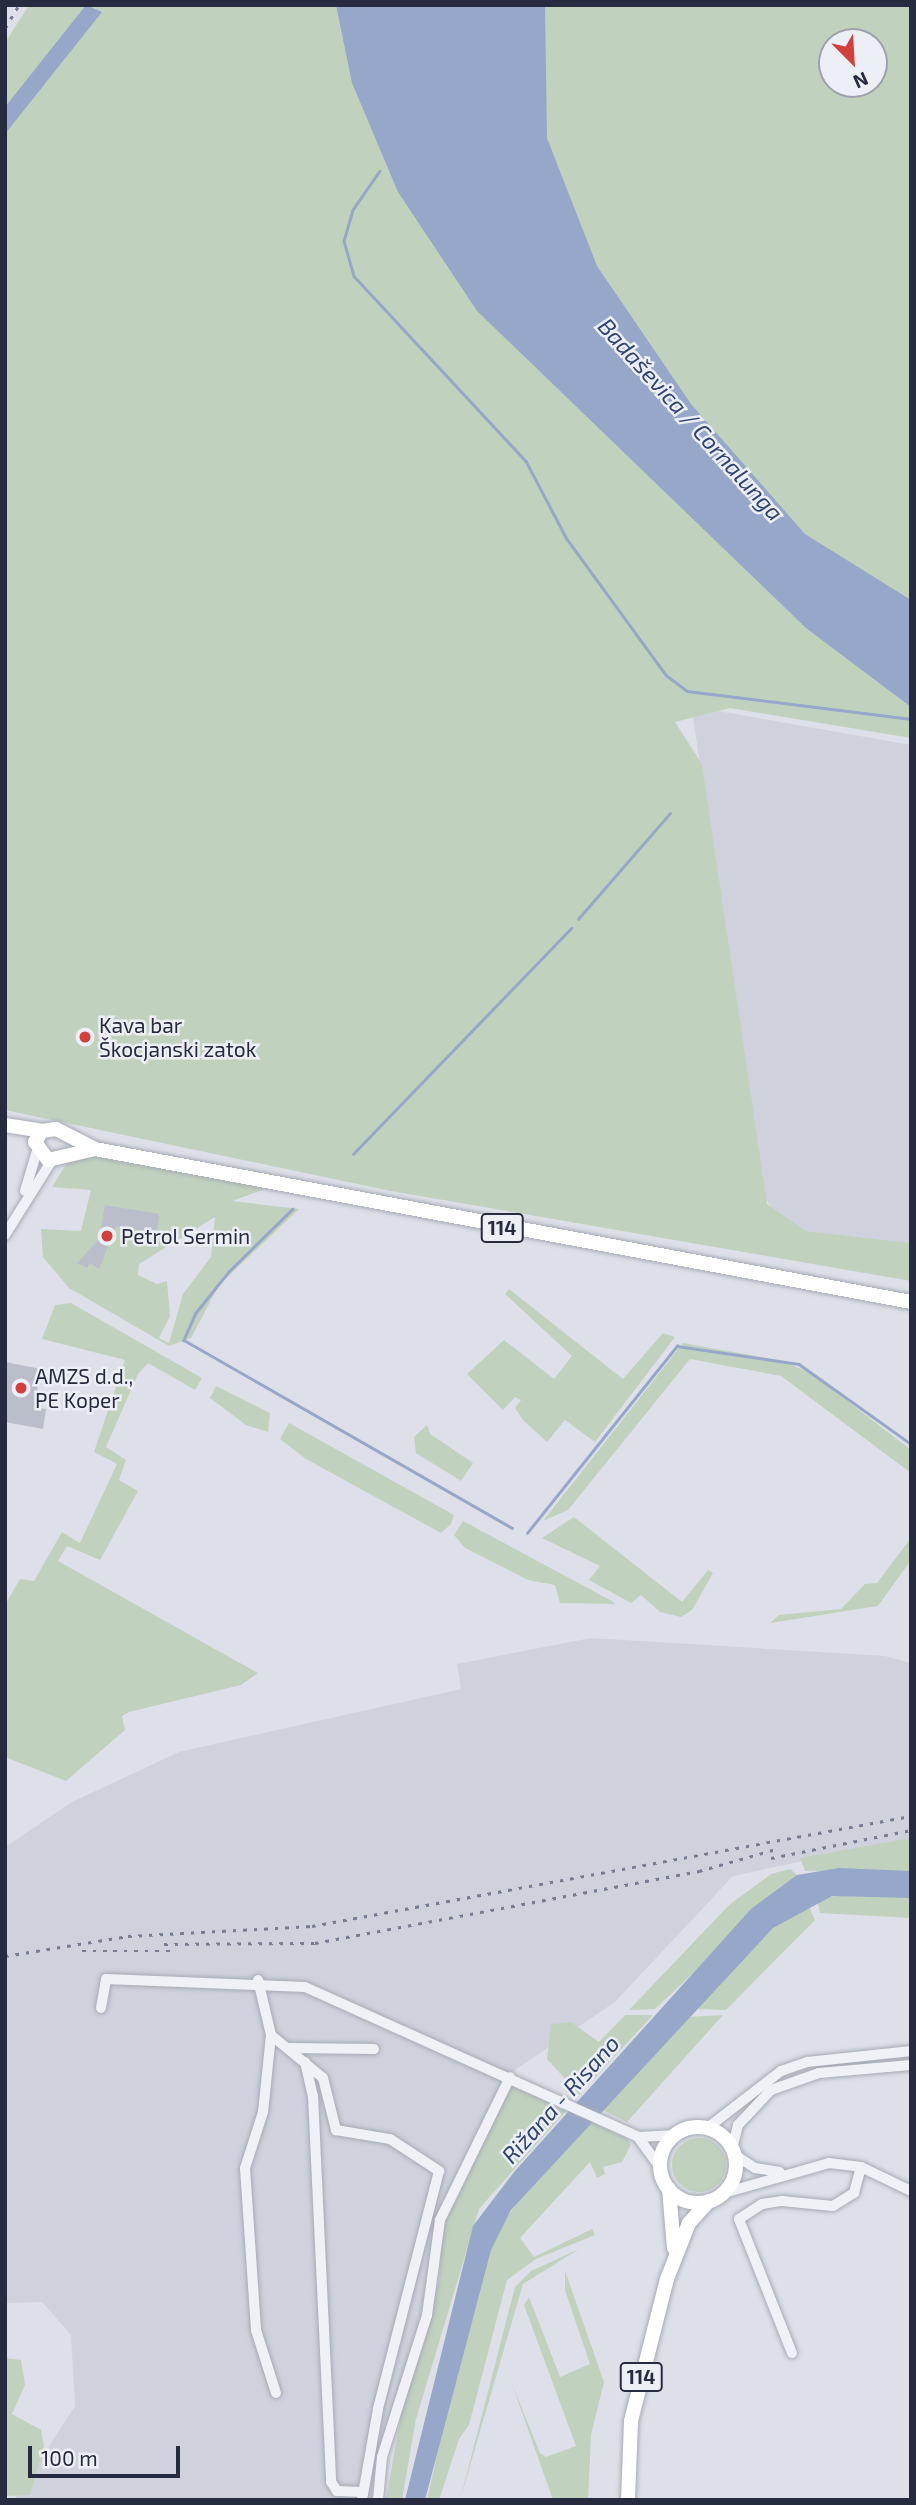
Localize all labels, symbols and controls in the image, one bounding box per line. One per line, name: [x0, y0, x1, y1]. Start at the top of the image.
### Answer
north arrow: [818, 28, 888, 98]
text: N: [850, 68, 872, 94]
water label: Badaševica / Cornalunga: [593, 312, 789, 526]
place label: Kava bar Škocjanski zatok: [99, 1012, 256, 1062]
marker: Kava bar Škocjanski zatok: [77, 1029, 93, 1045]
road number: 114: [479, 1212, 525, 1244]
place label: Petrol Sermin: [121, 1223, 251, 1249]
marker: Petrol Sermin: [99, 1228, 115, 1244]
place label: AMZS d.d., PE Koper: [35, 1363, 133, 1413]
marker: AMZS d.d., PE Koper: [13, 1380, 29, 1396]
water label: Rižana - Risano: [495, 2029, 625, 2169]
road number: 114: [618, 2362, 664, 2392]
scale bar: [32, 2432, 184, 2476]
text: 100 m: [41, 2445, 98, 2470]

